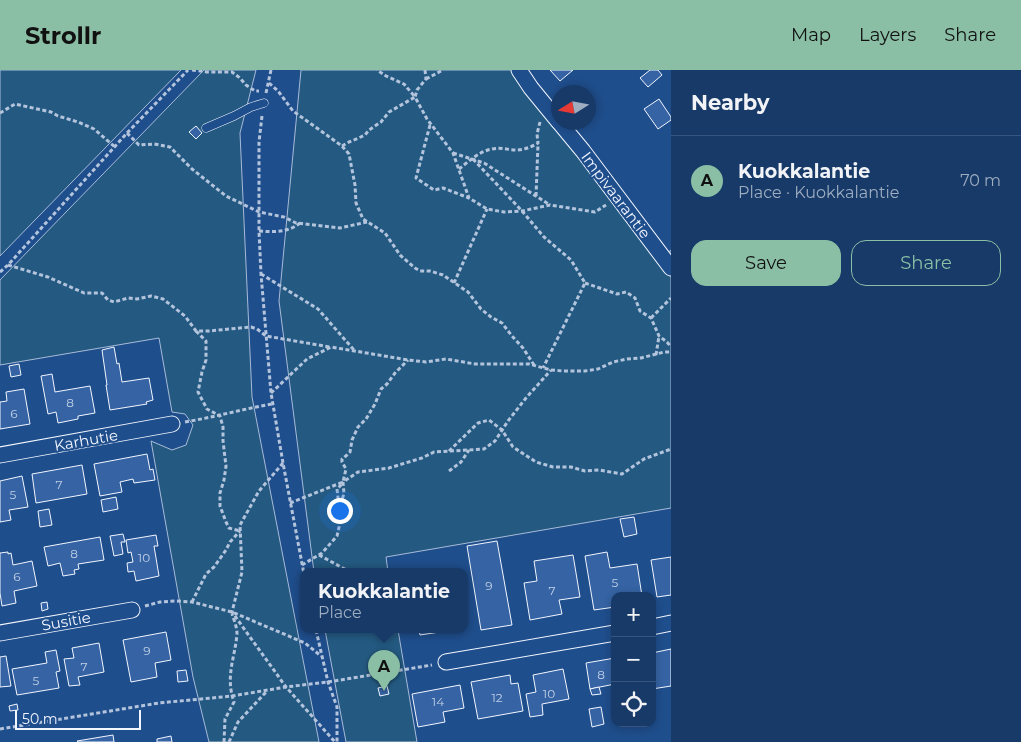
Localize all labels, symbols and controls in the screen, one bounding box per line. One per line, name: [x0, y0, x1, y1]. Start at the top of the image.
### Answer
text: Strollr: [25, 21, 101, 50]
text: Map: [791, 24, 831, 46]
text: Layers: [859, 24, 916, 46]
text: Share: [944, 24, 996, 46]
north arrow: [551, 85, 596, 130]
text: Nearby: [691, 90, 770, 115]
street label: Impivaarantie: [577, 148, 655, 242]
text: Kuokkalantie: [738, 160, 870, 183]
text: A: [701, 171, 713, 190]
text: 70 m: [960, 171, 1001, 190]
text: Place · Kuokkalantie: [738, 183, 899, 202]
button: Save: [691, 240, 841, 286]
button: Share: [851, 240, 1001, 286]
house number: 8: [66, 395, 74, 410]
house number: 6: [10, 406, 18, 421]
street label: Karhutie: [53, 425, 119, 455]
house number: 7: [55, 477, 63, 492]
house number: 5: [10, 487, 17, 502]
your location: [327, 498, 353, 524]
house number: 8: [70, 546, 78, 561]
house number: 10: [138, 550, 150, 565]
popup: [300, 568, 468, 633]
house number: 6: [13, 569, 21, 584]
house number: 5: [612, 575, 619, 590]
house number: 9: [485, 578, 493, 593]
text: Kuokkalantie: [318, 580, 450, 603]
house number: 7: [548, 583, 556, 598]
map controls: [611, 592, 656, 727]
button: +: [611, 592, 656, 637]
text: Place: [318, 603, 362, 622]
street label: Susitie: [40, 607, 92, 635]
button: −: [611, 637, 656, 682]
house number: 9: [143, 643, 151, 658]
pin: A: [368, 650, 400, 691]
house number: 7: [80, 659, 88, 674]
house number: 8: [597, 667, 605, 682]
house number: 5: [33, 673, 40, 688]
button: locate: [611, 682, 656, 727]
house number: 10: [543, 686, 555, 701]
house number: 12: [491, 690, 503, 705]
house number: 14: [432, 694, 444, 709]
scale bar: [15, 707, 141, 730]
text: 50 m: [22, 710, 58, 728]

